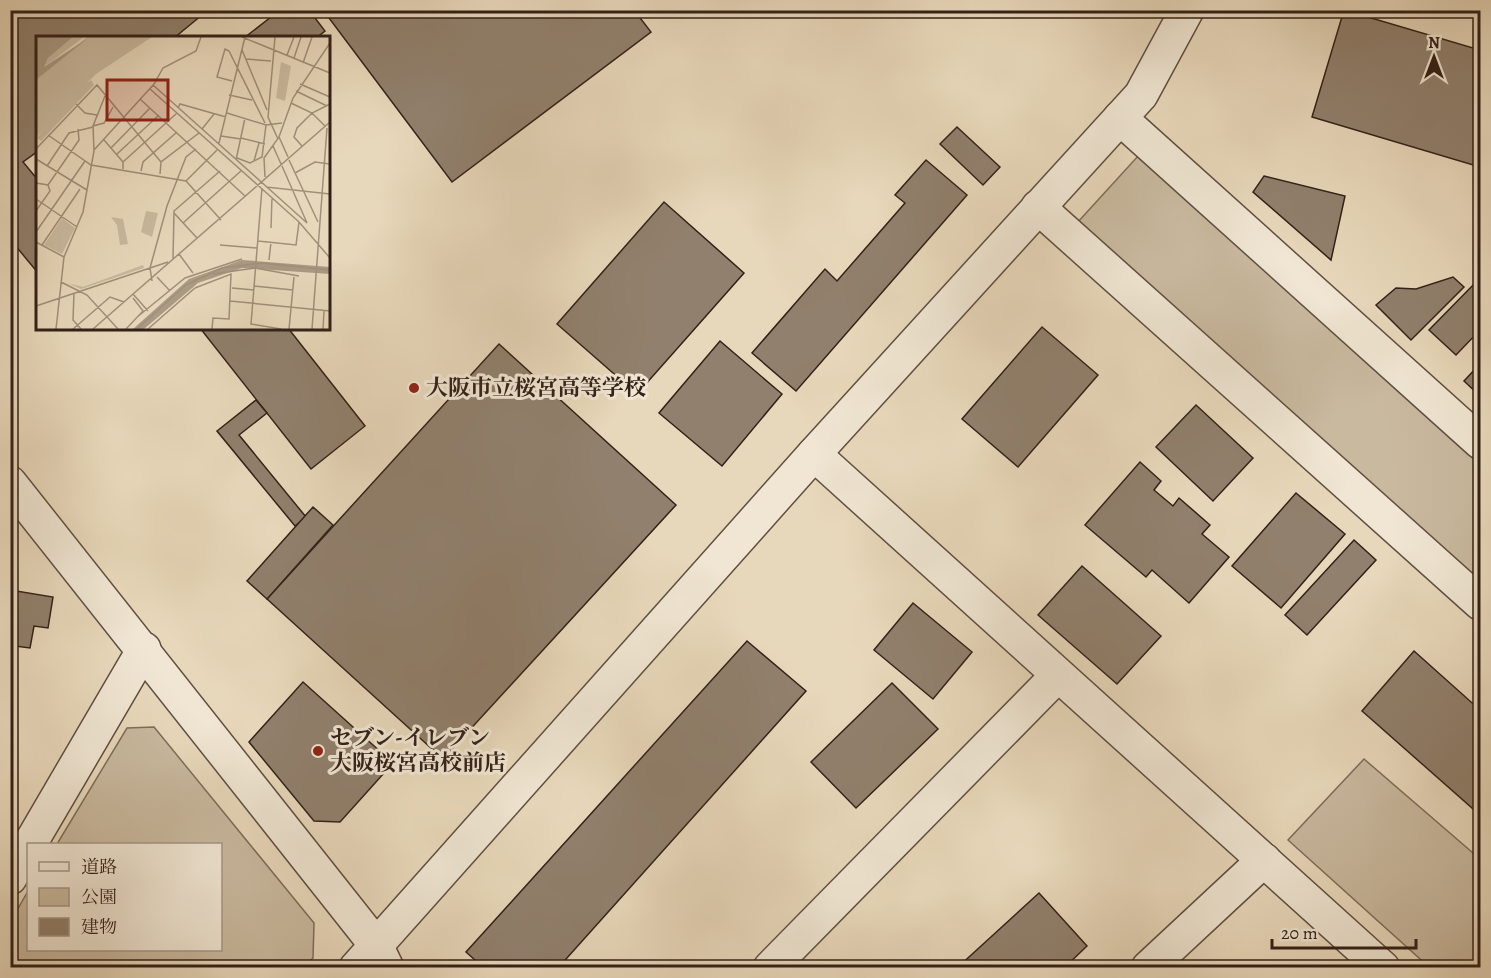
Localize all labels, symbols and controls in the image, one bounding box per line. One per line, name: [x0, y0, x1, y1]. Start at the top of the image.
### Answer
north arrow: [1404, 27, 1464, 87]
text: N: [1428, 32, 1440, 54]
inset map: [36, 36, 330, 330]
place label: 大阪市立桜宮高等学校: [426, 373, 646, 403]
marker: 大阪市立桜宮高等学校: [407, 381, 421, 395]
place label: セブン-イレブン 大阪桜宮高校前店: [330, 723, 506, 778]
marker: セブン-イレブン 大阪桜宮高校前店: [311, 744, 325, 758]
legend: [27, 843, 222, 951]
text: 道路: [81, 855, 117, 879]
text: 公園: [81, 885, 117, 909]
scale bar: [1272, 912, 1416, 950]
text: 建物: [81, 915, 117, 939]
text: 20 m: [1281, 921, 1318, 945]

